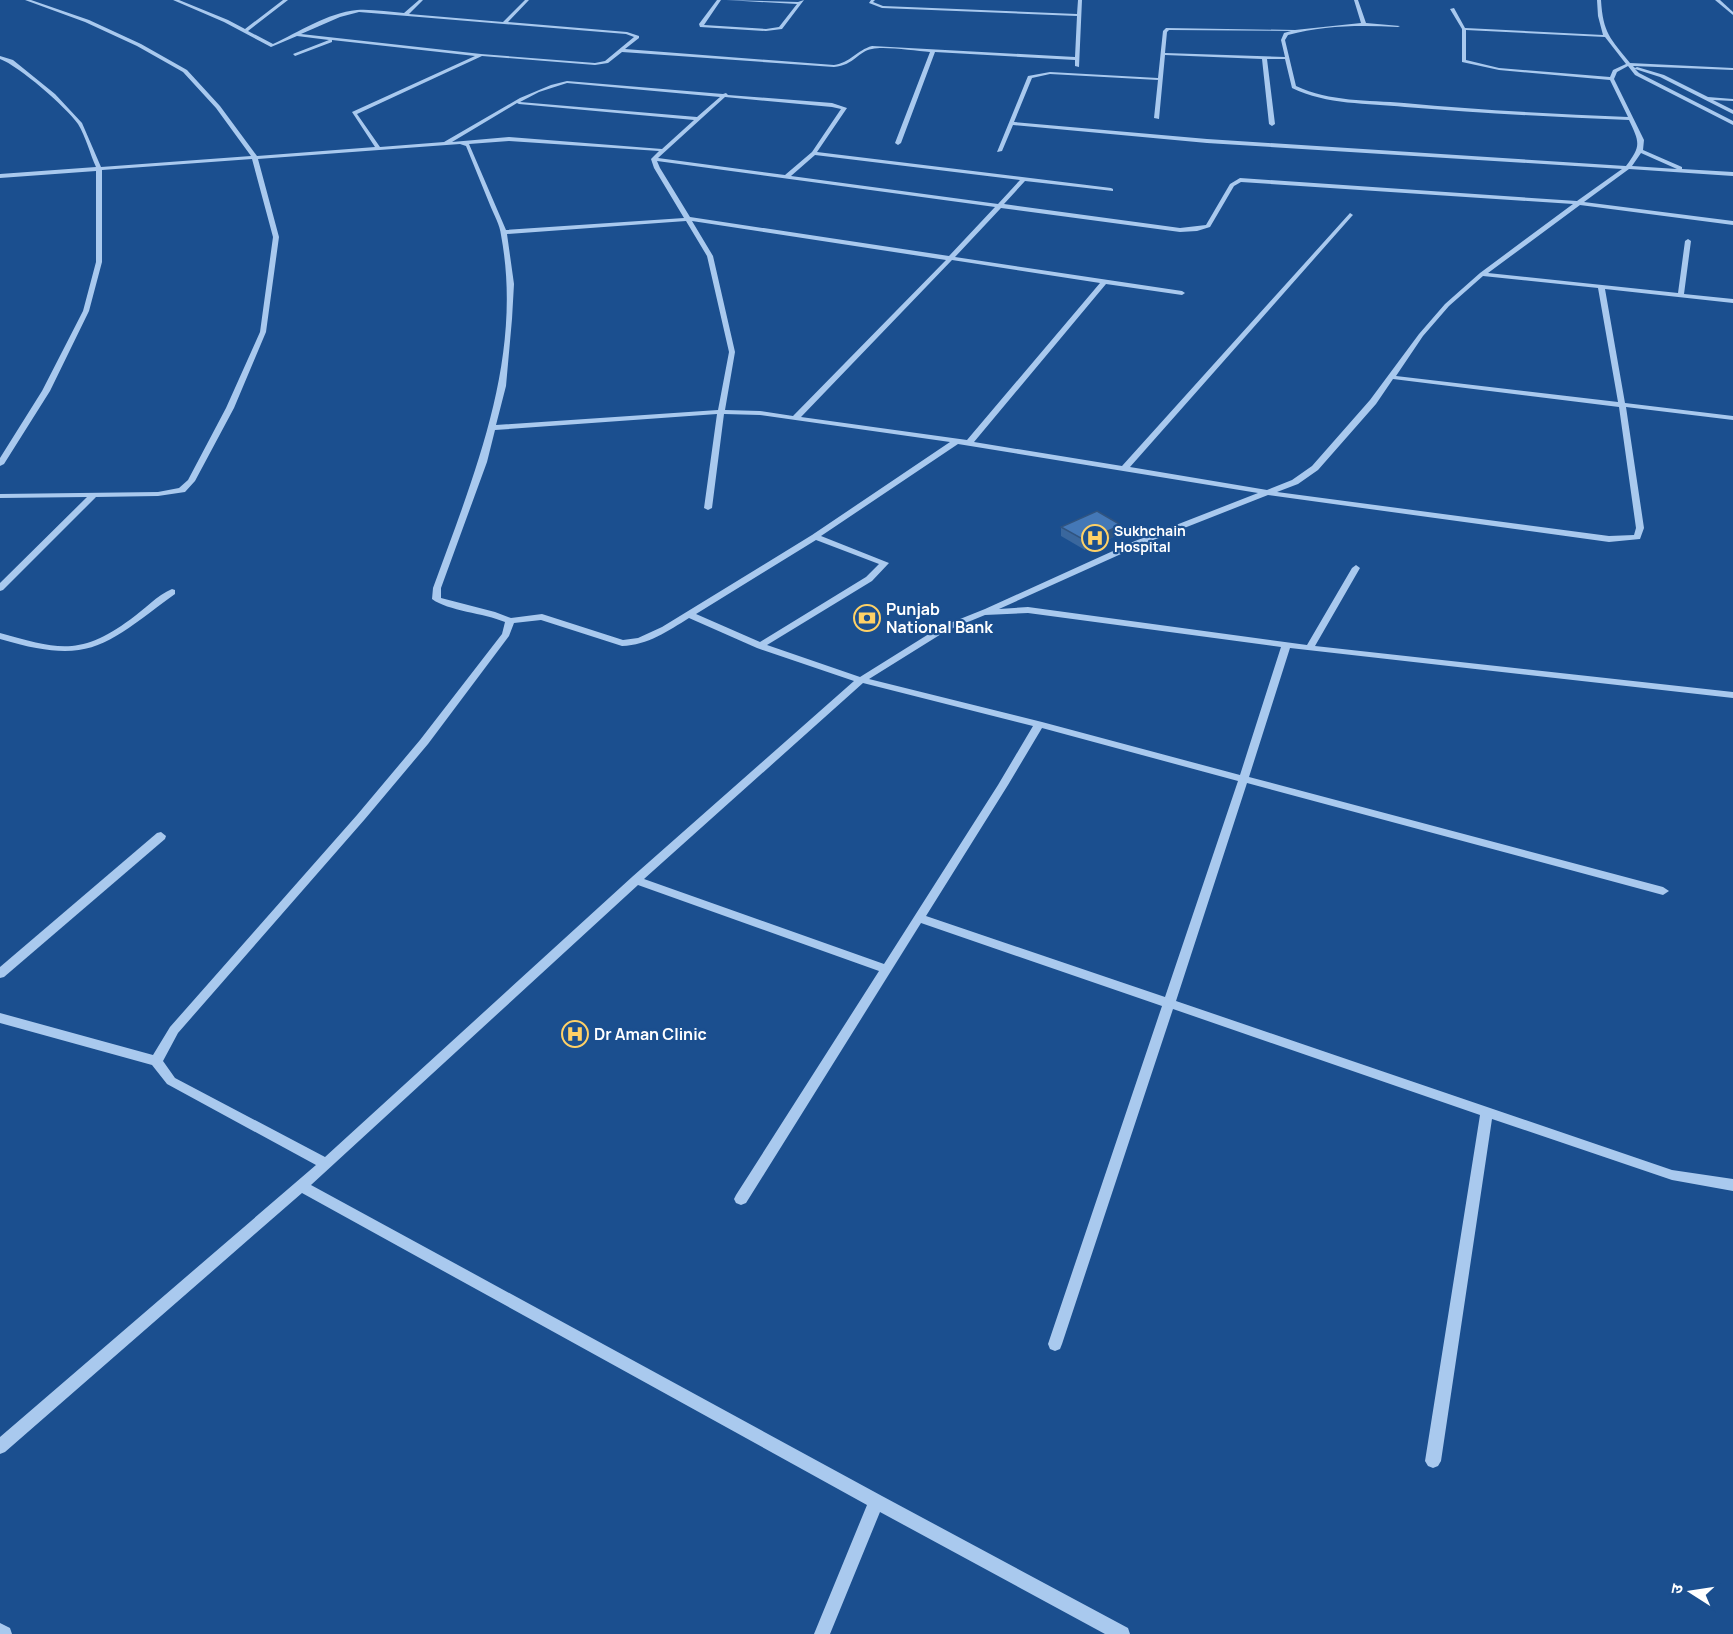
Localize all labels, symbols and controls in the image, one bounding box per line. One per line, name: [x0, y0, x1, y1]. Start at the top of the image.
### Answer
place label: Sukhchain Hospital: [1114, 521, 1186, 556]
hospital icon: Sukhchain Hospital: [1080, 523, 1110, 553]
place label: Punjab National Bank: [886, 598, 993, 638]
bank icon: Punjab National Bank: [852, 603, 882, 633]
hospital icon: Dr Aman Clinic: [560, 1019, 590, 1049]
place label: Dr Aman Clinic: [594, 1023, 707, 1045]
north arrow: [1661, 1562, 1721, 1622]
text: उ: [1665, 1581, 1688, 1596]

